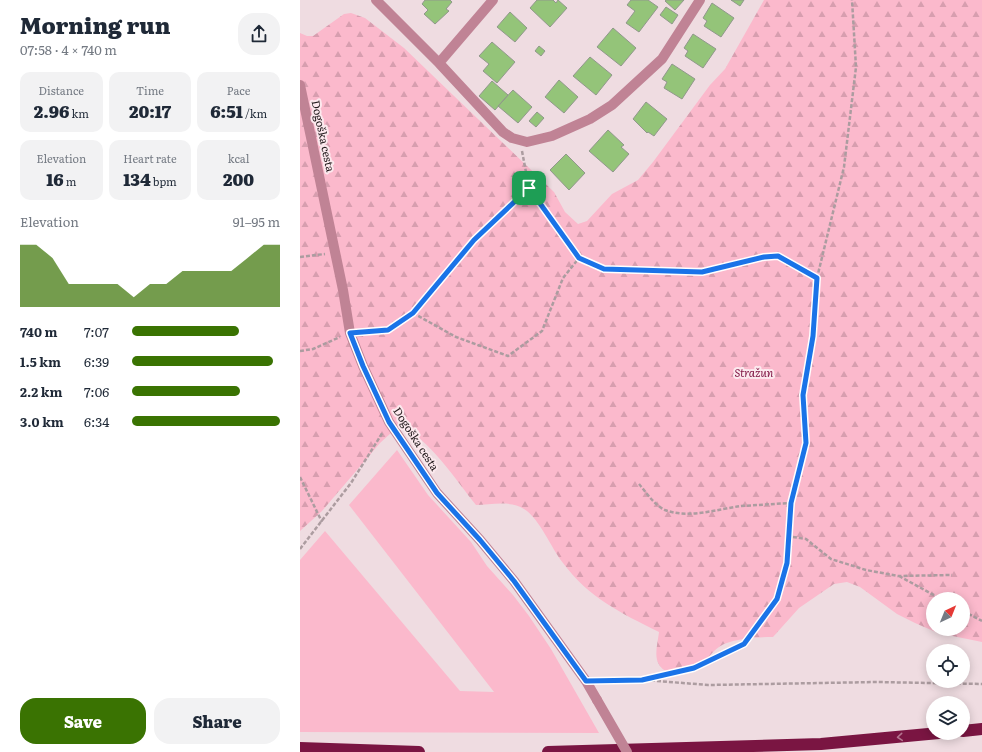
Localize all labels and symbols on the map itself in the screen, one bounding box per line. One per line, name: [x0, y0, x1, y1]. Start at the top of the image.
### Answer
street label: Dogoška cesta: [309, 98, 339, 173]
pin: [512, 171, 546, 205]
park label: Stražun: [735, 364, 774, 380]
street label: Dogoška cesta: [390, 403, 443, 473]
north arrow: [926, 592, 970, 636]
one-way arrow: [897, 732, 903, 741]

